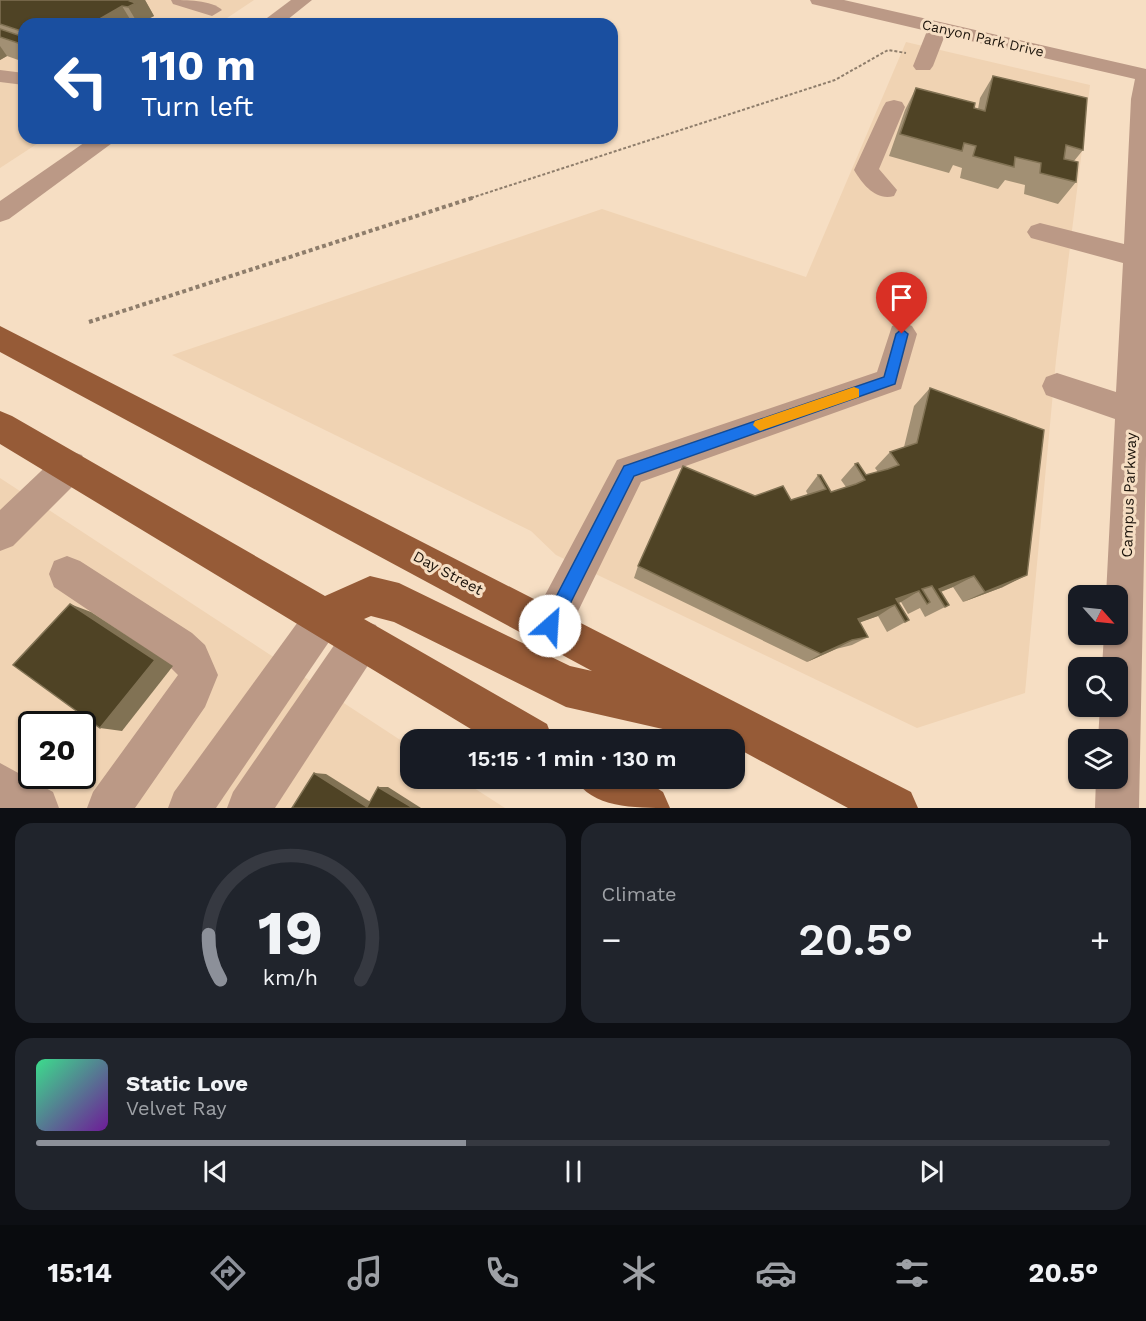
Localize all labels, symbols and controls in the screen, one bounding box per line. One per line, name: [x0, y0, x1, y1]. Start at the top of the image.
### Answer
street label: Canyon Park Drive: [921, 16, 1045, 60]
text: 110 m: [141, 41, 256, 90]
icon: left: [42, 42, 120, 120]
text: Turn left: [141, 91, 253, 123]
pin: [876, 272, 927, 334]
icon: arrive: [885, 281, 918, 314]
street label: Campus Parkway: [1118, 432, 1140, 558]
street label: Day Street: [410, 547, 487, 599]
north arrow: [1068, 585, 1128, 645]
map controls: [1068, 585, 1128, 789]
position arrow: [518, 594, 582, 658]
button: search: [1068, 657, 1128, 717]
speed limit sign: 20: [18, 711, 96, 789]
button: layers: [1068, 729, 1128, 789]
text: 15:15 · 1 min · 130 m: [468, 746, 677, 771]
text: Climate: [602, 882, 677, 906]
text: 19: [258, 896, 323, 969]
text: 20.5°: [798, 913, 913, 966]
text: −: [602, 920, 621, 959]
text: +: [1090, 920, 1110, 959]
text: km/h: [263, 965, 318, 990]
text: Static Love: [126, 1071, 248, 1096]
text: Velvet Ray: [126, 1096, 227, 1120]
icon: previous: [199, 1155, 232, 1188]
icon: pause: [557, 1155, 590, 1188]
icon: next: [915, 1155, 948, 1188]
icon: directions: [207, 1252, 249, 1294]
icon: music: [344, 1252, 386, 1294]
icon: phone: [481, 1252, 523, 1294]
icon: climate: [618, 1252, 660, 1294]
icon: car: [755, 1252, 797, 1294]
icon: filters: [891, 1252, 933, 1294]
text: 15:14: [47, 1257, 112, 1289]
text: 20.5°: [1028, 1257, 1098, 1289]

